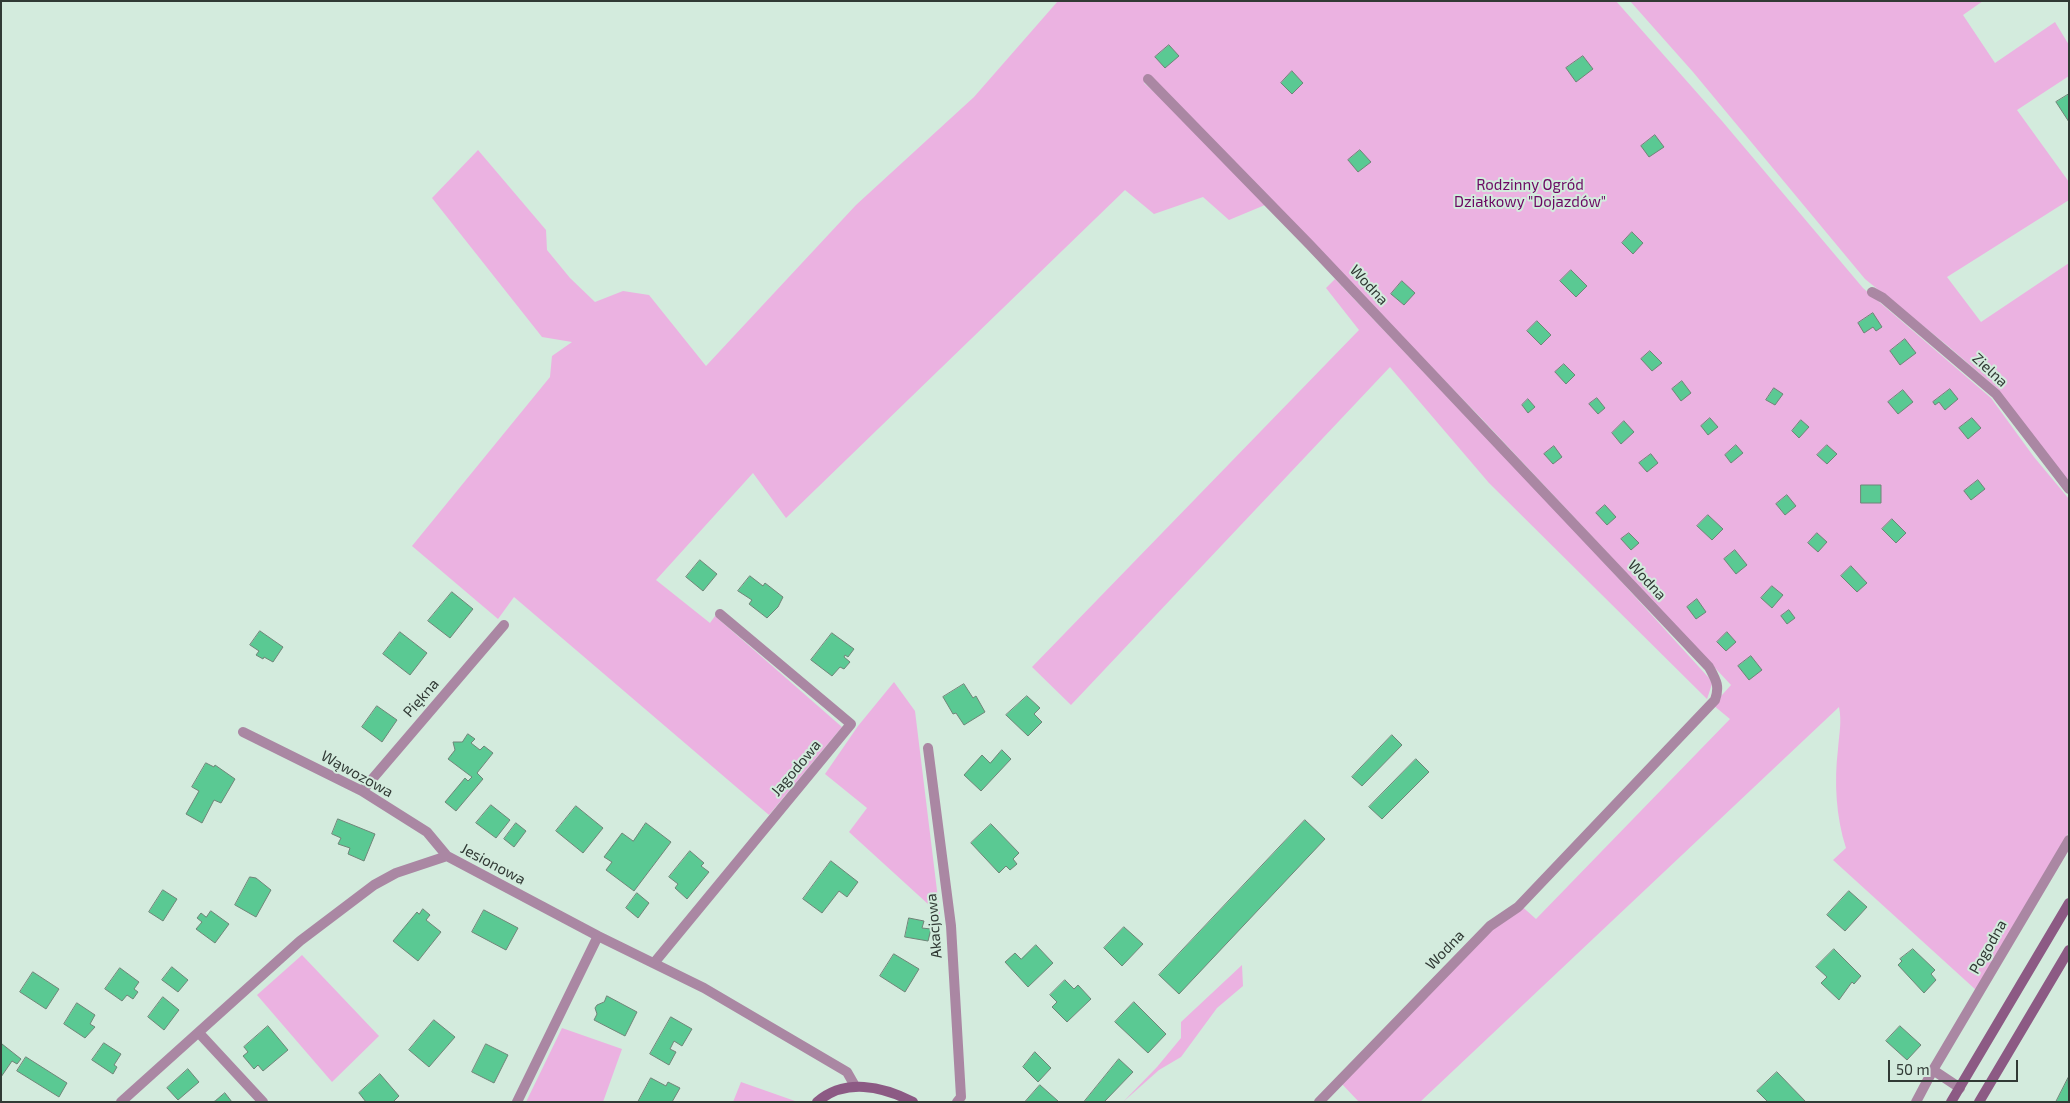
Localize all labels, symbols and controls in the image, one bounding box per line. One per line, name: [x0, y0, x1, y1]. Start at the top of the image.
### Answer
park label: Rodzinny Ogród Działkowy "Dojazdów": [1454, 176, 1606, 211]
street label: Wodna: [1346, 261, 1392, 309]
street label: Zielna: [1969, 349, 2011, 391]
street label: Wodna: [1624, 556, 1670, 604]
street label: Piękna: [399, 675, 443, 721]
street label: Jagodowa: [767, 736, 825, 800]
street label: Wąwozowa: [318, 747, 396, 801]
street label: Jesionowa: [458, 839, 528, 889]
street label: Akacjowa: [922, 893, 946, 959]
street label: Pogodna: [1965, 917, 2011, 977]
street label: Wodna: [1422, 926, 1468, 974]
scale bar: [1890, 1050, 2020, 1082]
text: 50 m: [1896, 1060, 1930, 1078]

